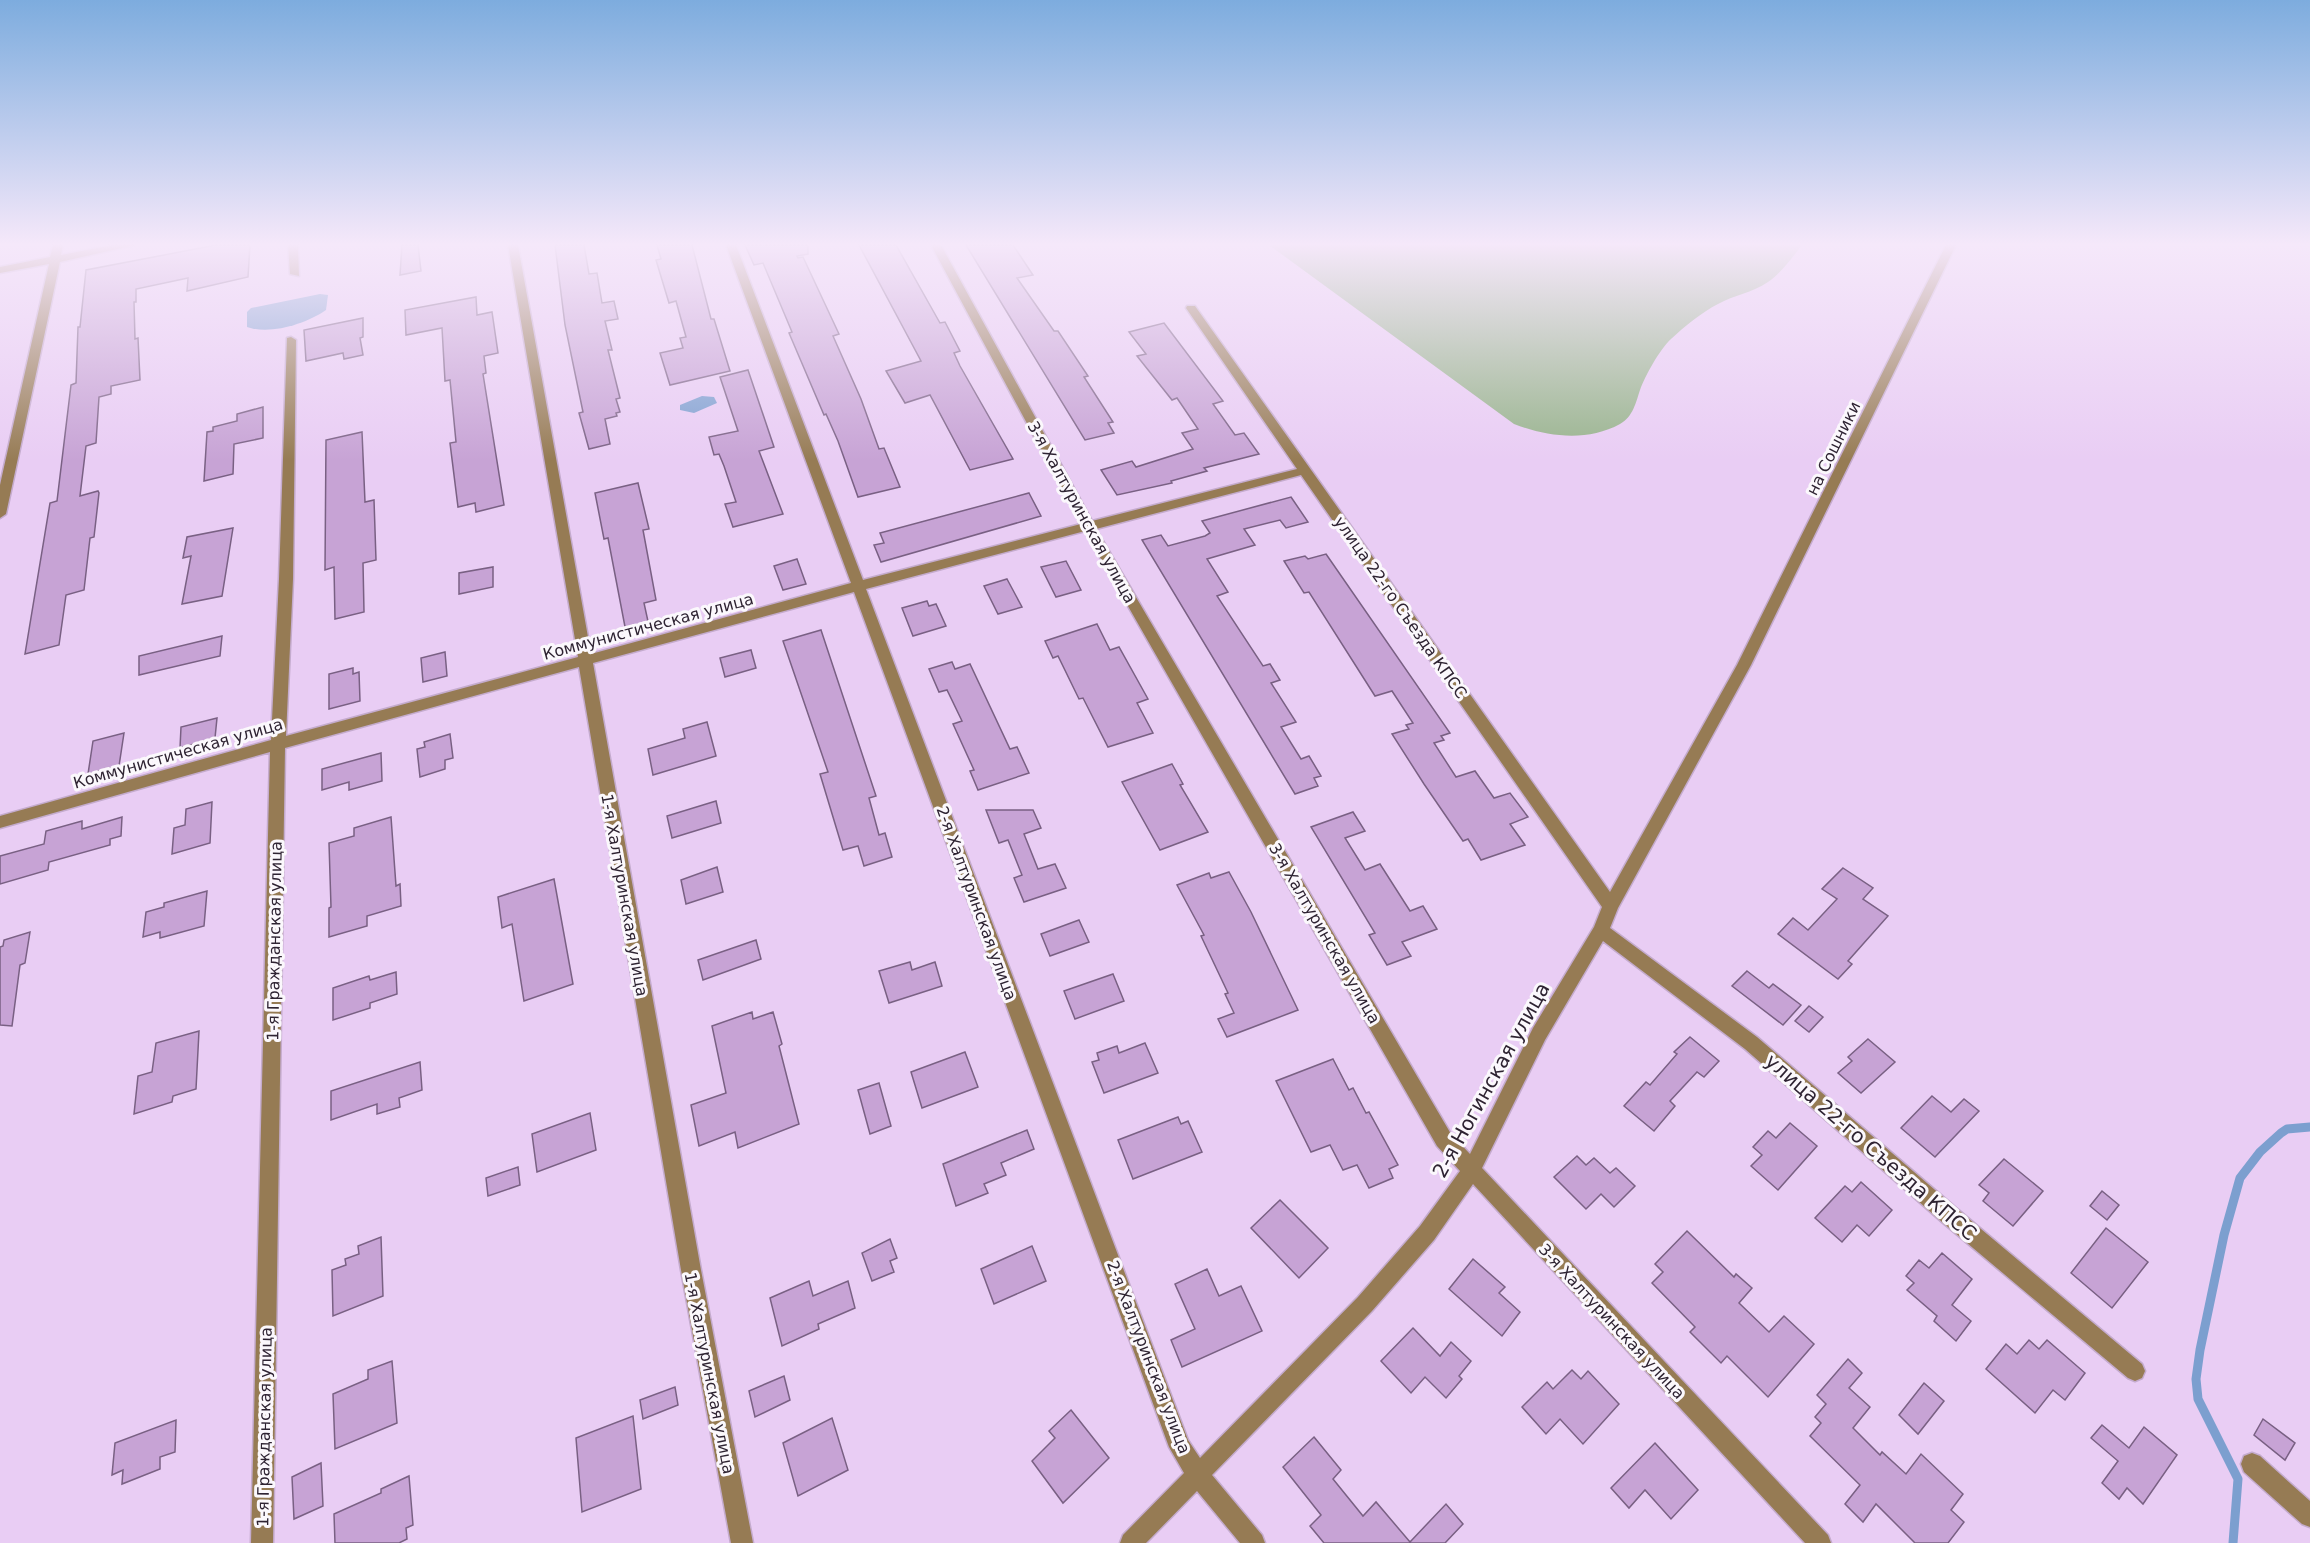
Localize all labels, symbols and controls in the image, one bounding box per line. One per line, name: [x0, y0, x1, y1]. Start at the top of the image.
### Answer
street label: на Сошники: [1803, 398, 1864, 498]
street label: 3-я Халтуринская улица: [1024, 418, 1140, 607]
street label: улица 22-го Съезда КПСС: [1330, 513, 1471, 702]
street label: Коммунистическая улица: [541, 589, 755, 664]
street label: Коммунистическая улица: [71, 714, 285, 793]
street label: 1-я Халтуринская улица: [597, 792, 652, 998]
street label: 2-я Халтуринская улица: [933, 803, 1021, 1003]
street label: 3-я Халтуринская улица: [1265, 840, 1384, 1027]
street label: 1-я Гражданская улица: [263, 841, 286, 1041]
street label: 2-я Ногинская улица: [1427, 978, 1555, 1182]
street label: улица 22-го Съезда КПСС: [1760, 1049, 1982, 1245]
street label: 3-я Халтуринская улица: [1535, 1240, 1689, 1403]
street label: 2-я Халтуринская улица: [1103, 1258, 1194, 1456]
street label: 1-я Халтуринская улица: [681, 1271, 738, 1476]
street label: 1-я Гражданская улица: [253, 1327, 276, 1527]

